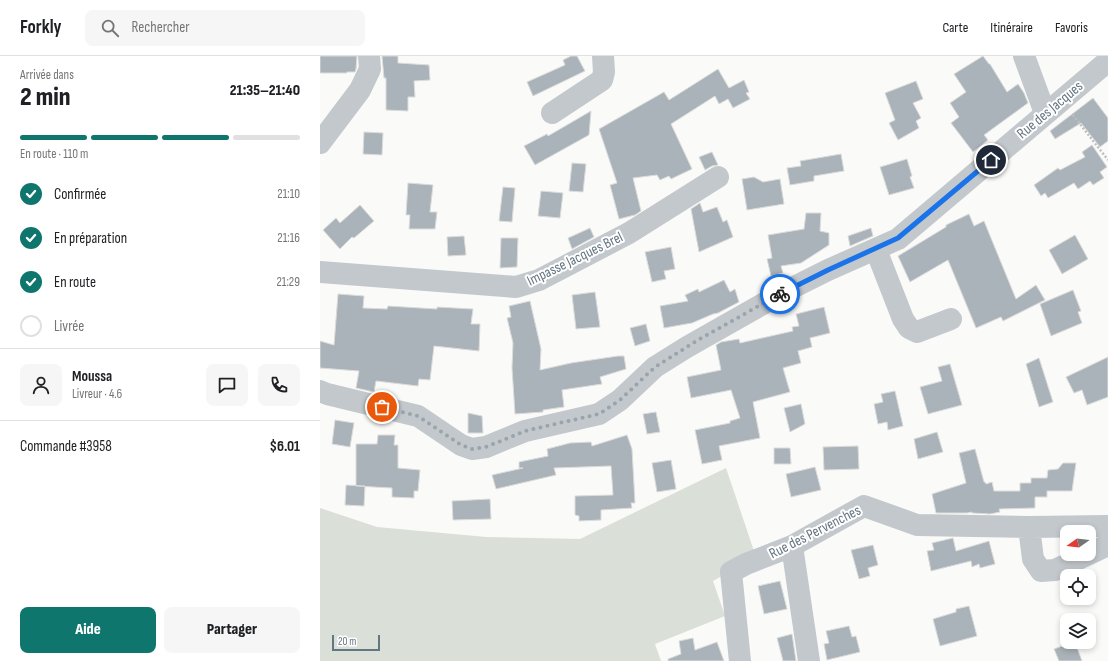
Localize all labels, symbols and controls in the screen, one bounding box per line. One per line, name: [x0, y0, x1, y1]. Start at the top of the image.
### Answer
search box: [85, 10, 365, 46]
text: Forkly: [20, 16, 61, 39]
icon: search: [99, 17, 121, 39]
text: Rechercher: [131, 18, 190, 37]
text: Carte: [942, 19, 968, 36]
text: Itinéraire: [990, 19, 1033, 36]
text: Favoris: [1055, 19, 1088, 36]
text: Arrivée dans: [20, 67, 74, 83]
street label: Rue des Jacques: [1013, 77, 1087, 143]
text: 21:35–21:40: [230, 81, 300, 100]
text: 2 min: [20, 82, 70, 113]
pin: [974, 143, 1008, 177]
text: En route · 110 m: [20, 146, 88, 162]
icon: home: [980, 149, 1002, 171]
icon: check: [20, 183, 42, 205]
text: Confirmée: [54, 185, 106, 204]
text: 21:10: [277, 186, 300, 202]
icon: check: [20, 227, 42, 249]
street label: Impasse Jacques Brel: [524, 228, 626, 290]
text: En préparation: [54, 229, 127, 248]
text: 21:16: [277, 230, 300, 246]
icon: check: [20, 271, 42, 293]
text: En route: [54, 273, 96, 292]
text: 21:29: [276, 274, 300, 290]
courier: [760, 274, 800, 314]
icon: bike: [769, 283, 791, 305]
text: Livrée: [54, 317, 84, 336]
button: person: [20, 364, 62, 406]
button: chat: [206, 364, 248, 406]
button: phone: [258, 364, 300, 406]
text: Moussa: [72, 367, 112, 386]
text: Livreur · 4.6: [72, 386, 122, 402]
pin: [365, 390, 399, 424]
icon: bag: [371, 396, 393, 418]
text: Commande #3958: [20, 437, 112, 456]
text: $6.01: [269, 437, 300, 456]
street label: Rue des Pervenches: [766, 501, 864, 563]
north arrow: [1060, 525, 1096, 561]
map controls: [1060, 525, 1096, 649]
button: locate: [1060, 569, 1096, 605]
button: Aide: [20, 607, 156, 653]
button: Partager: [164, 607, 300, 653]
button: layers: [1060, 613, 1096, 649]
scale bar: [332, 633, 380, 652]
text: 20 m: [338, 635, 356, 648]

